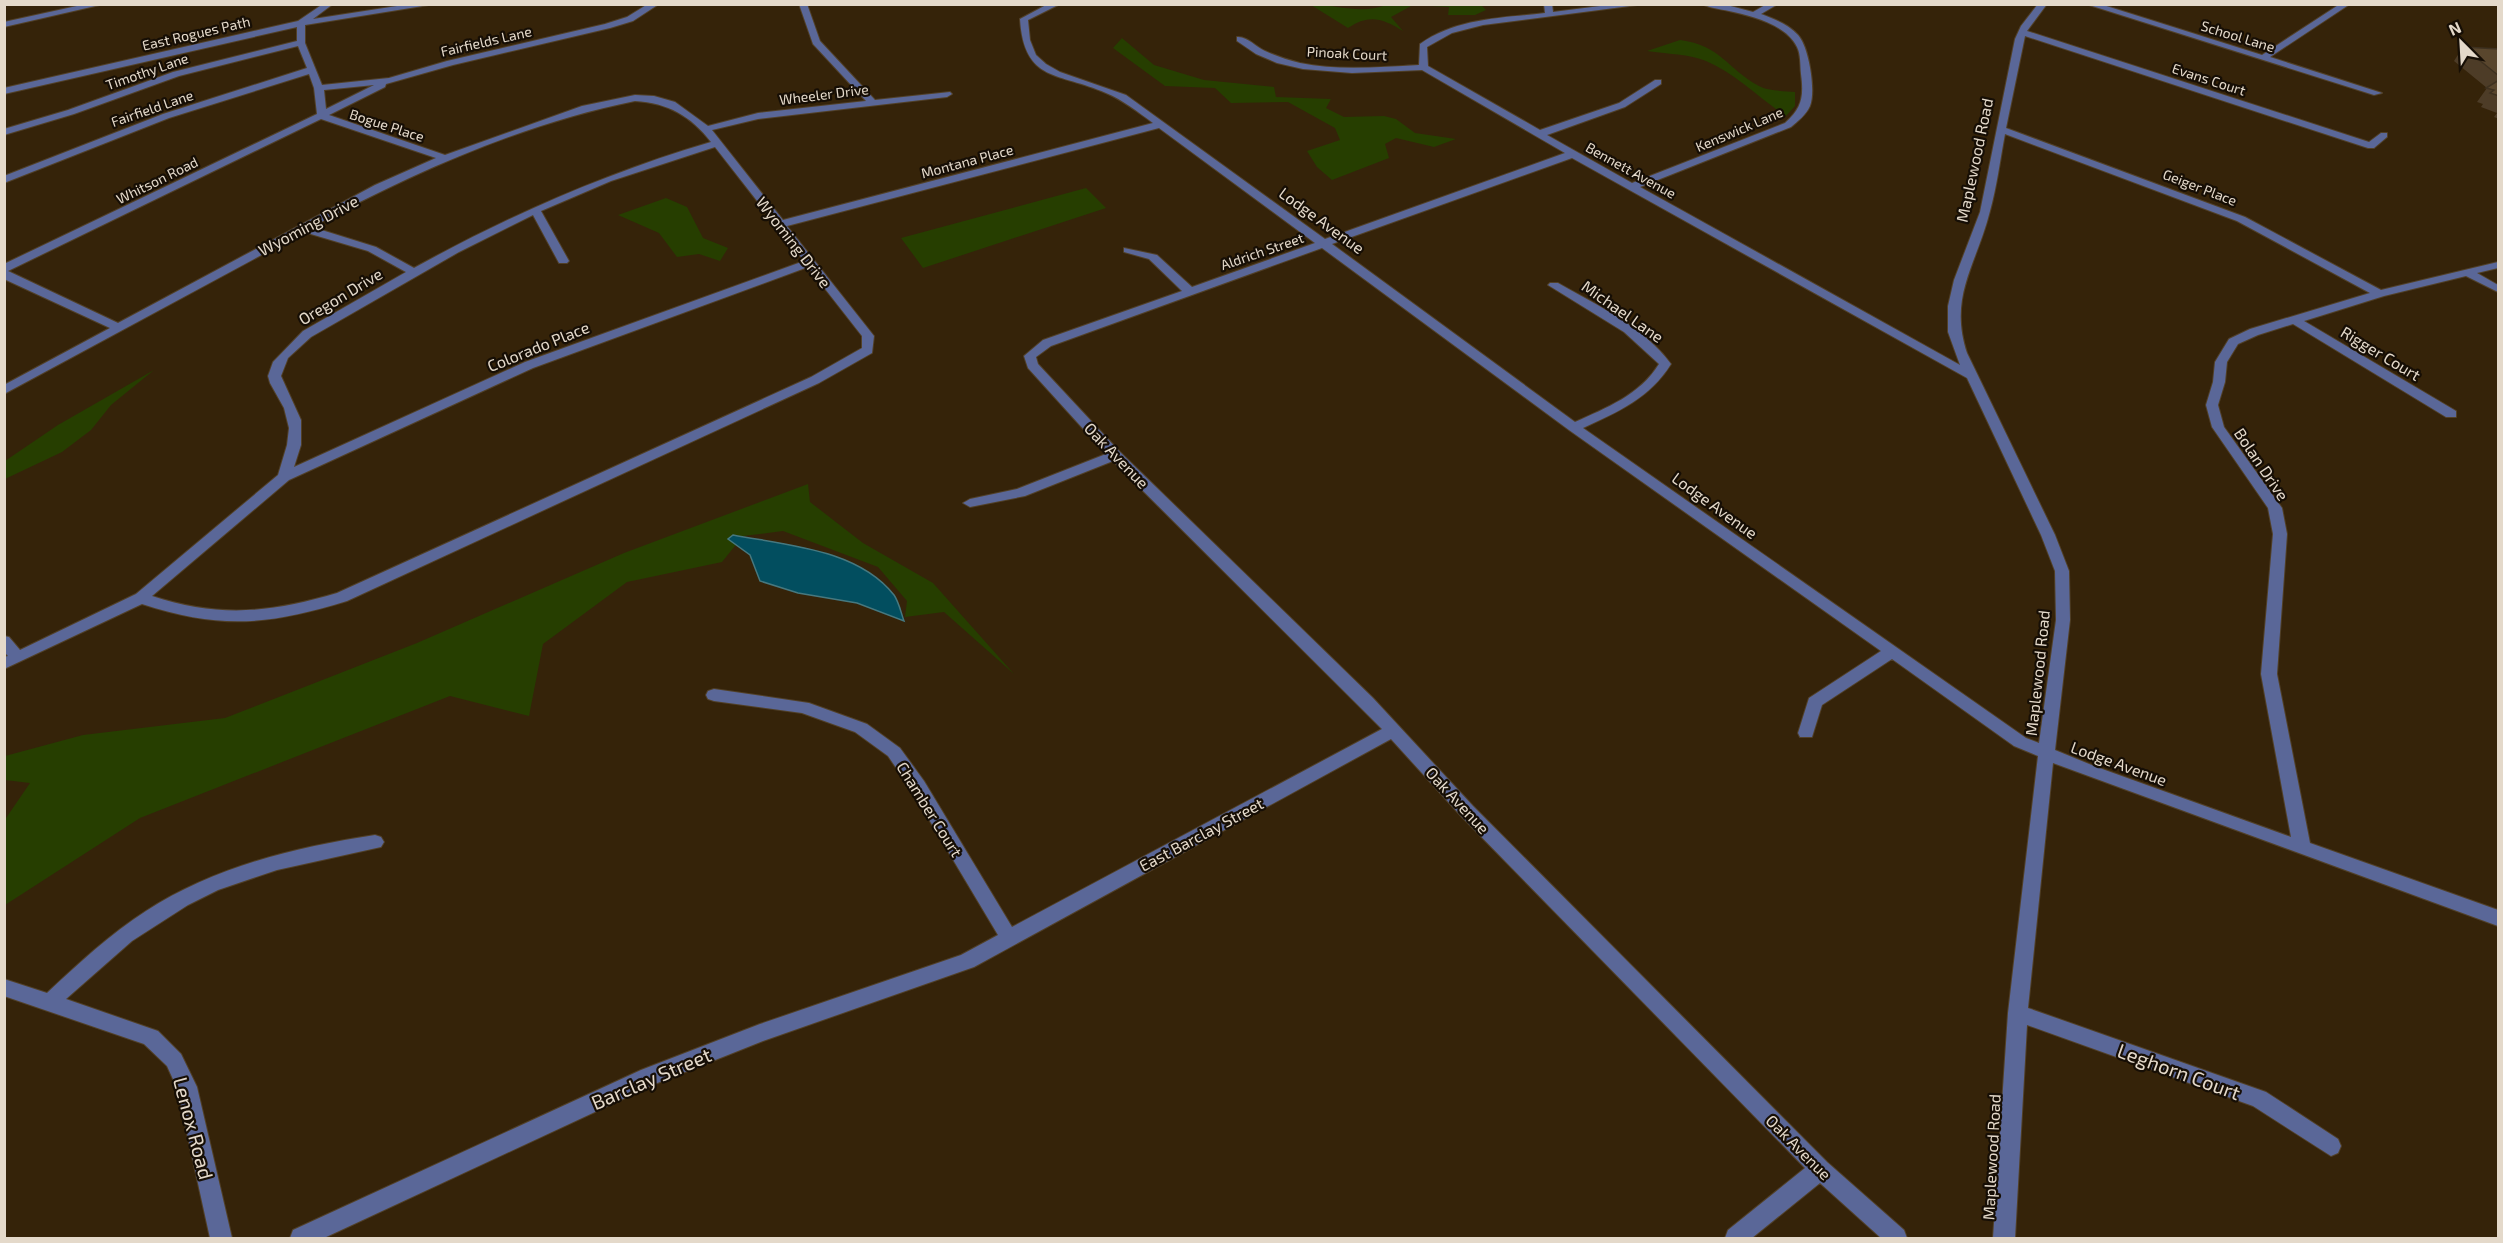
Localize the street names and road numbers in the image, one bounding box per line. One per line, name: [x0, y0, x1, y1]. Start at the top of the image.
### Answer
street label: East Rogues Path: [140, 12, 252, 54]
street label: School Lane: [2199, 17, 2277, 55]
street label: Fairfields Lane: [439, 22, 533, 60]
street label: Pinoak Court: [1306, 42, 1388, 64]
street label: Timothy Lane: [104, 49, 190, 93]
street label: Evans Court: [2170, 59, 2248, 99]
street label: Wheeler Drive: [778, 80, 870, 108]
street label: Fairfield Lane: [109, 86, 195, 130]
street label: Maplewood Road: [1952, 96, 1996, 224]
street label: Kenswick Lane: [1693, 103, 1785, 155]
street label: Bogue Place: [348, 105, 426, 145]
street label: Bennett Avenue: [1583, 138, 1679, 202]
street label: Montana Place: [919, 141, 1015, 181]
street label: Whitson Road: [113, 153, 201, 207]
street label: Geiger Place: [2161, 165, 2239, 209]
street label: Lodge Avenue: [1276, 183, 1368, 257]
street label: Wyoming Drive: [255, 191, 361, 259]
street label: Wyoming Drive: [753, 193, 835, 291]
street label: Aldrich Street: [1218, 229, 1306, 273]
street label: Oregon Drive: [295, 264, 385, 328]
street label: Michael Lane: [1579, 276, 1667, 346]
street label: Colorado Place: [484, 317, 592, 375]
street label: Rigger Court: [2338, 322, 2424, 384]
street label: Oak Avenue: [1081, 418, 1153, 492]
street label: Bolan Drive: [2231, 424, 2293, 504]
street label: Lodge Avenue: [1669, 468, 1761, 542]
street label: Maplewood Road: [2021, 609, 2053, 737]
street label: Lodge Avenue: [2068, 737, 2170, 789]
street label: Chamber Court: [893, 758, 967, 860]
street label: Oak Avenue: [1422, 763, 1494, 837]
street label: East Barclay Street: [1136, 793, 1266, 875]
street label: Leghorn Court: [2114, 1038, 2244, 1104]
street label: Barclay Street: [587, 1042, 715, 1114]
street label: Lenox Road: [169, 1074, 219, 1182]
street label: Maplewood Road: [1978, 1093, 2004, 1221]
street label: Oak Avenue: [1762, 1110, 1836, 1184]

